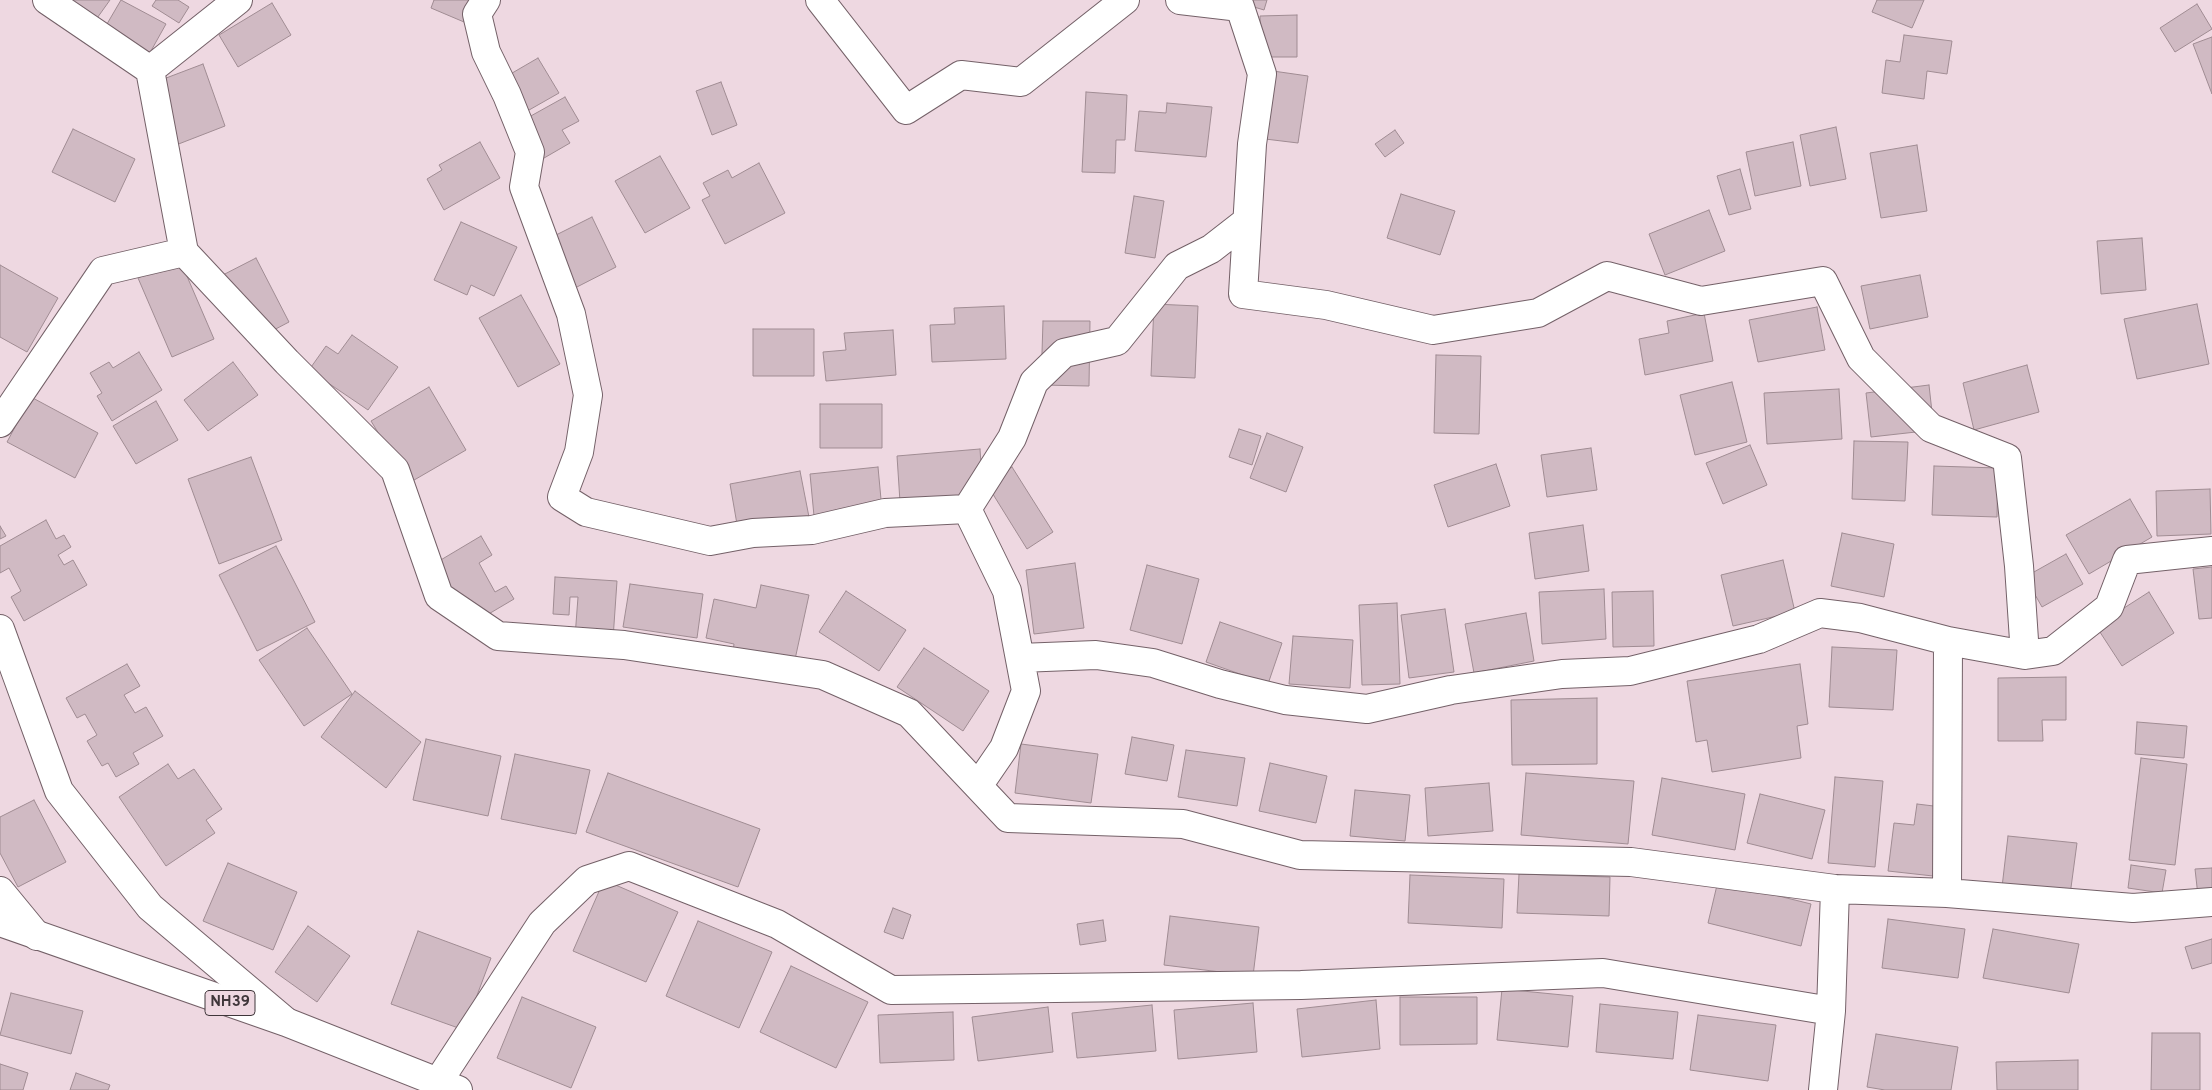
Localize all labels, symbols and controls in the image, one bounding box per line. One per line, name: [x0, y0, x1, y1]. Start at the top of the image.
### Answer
road number: NH39: [205, 990, 255, 1016]

